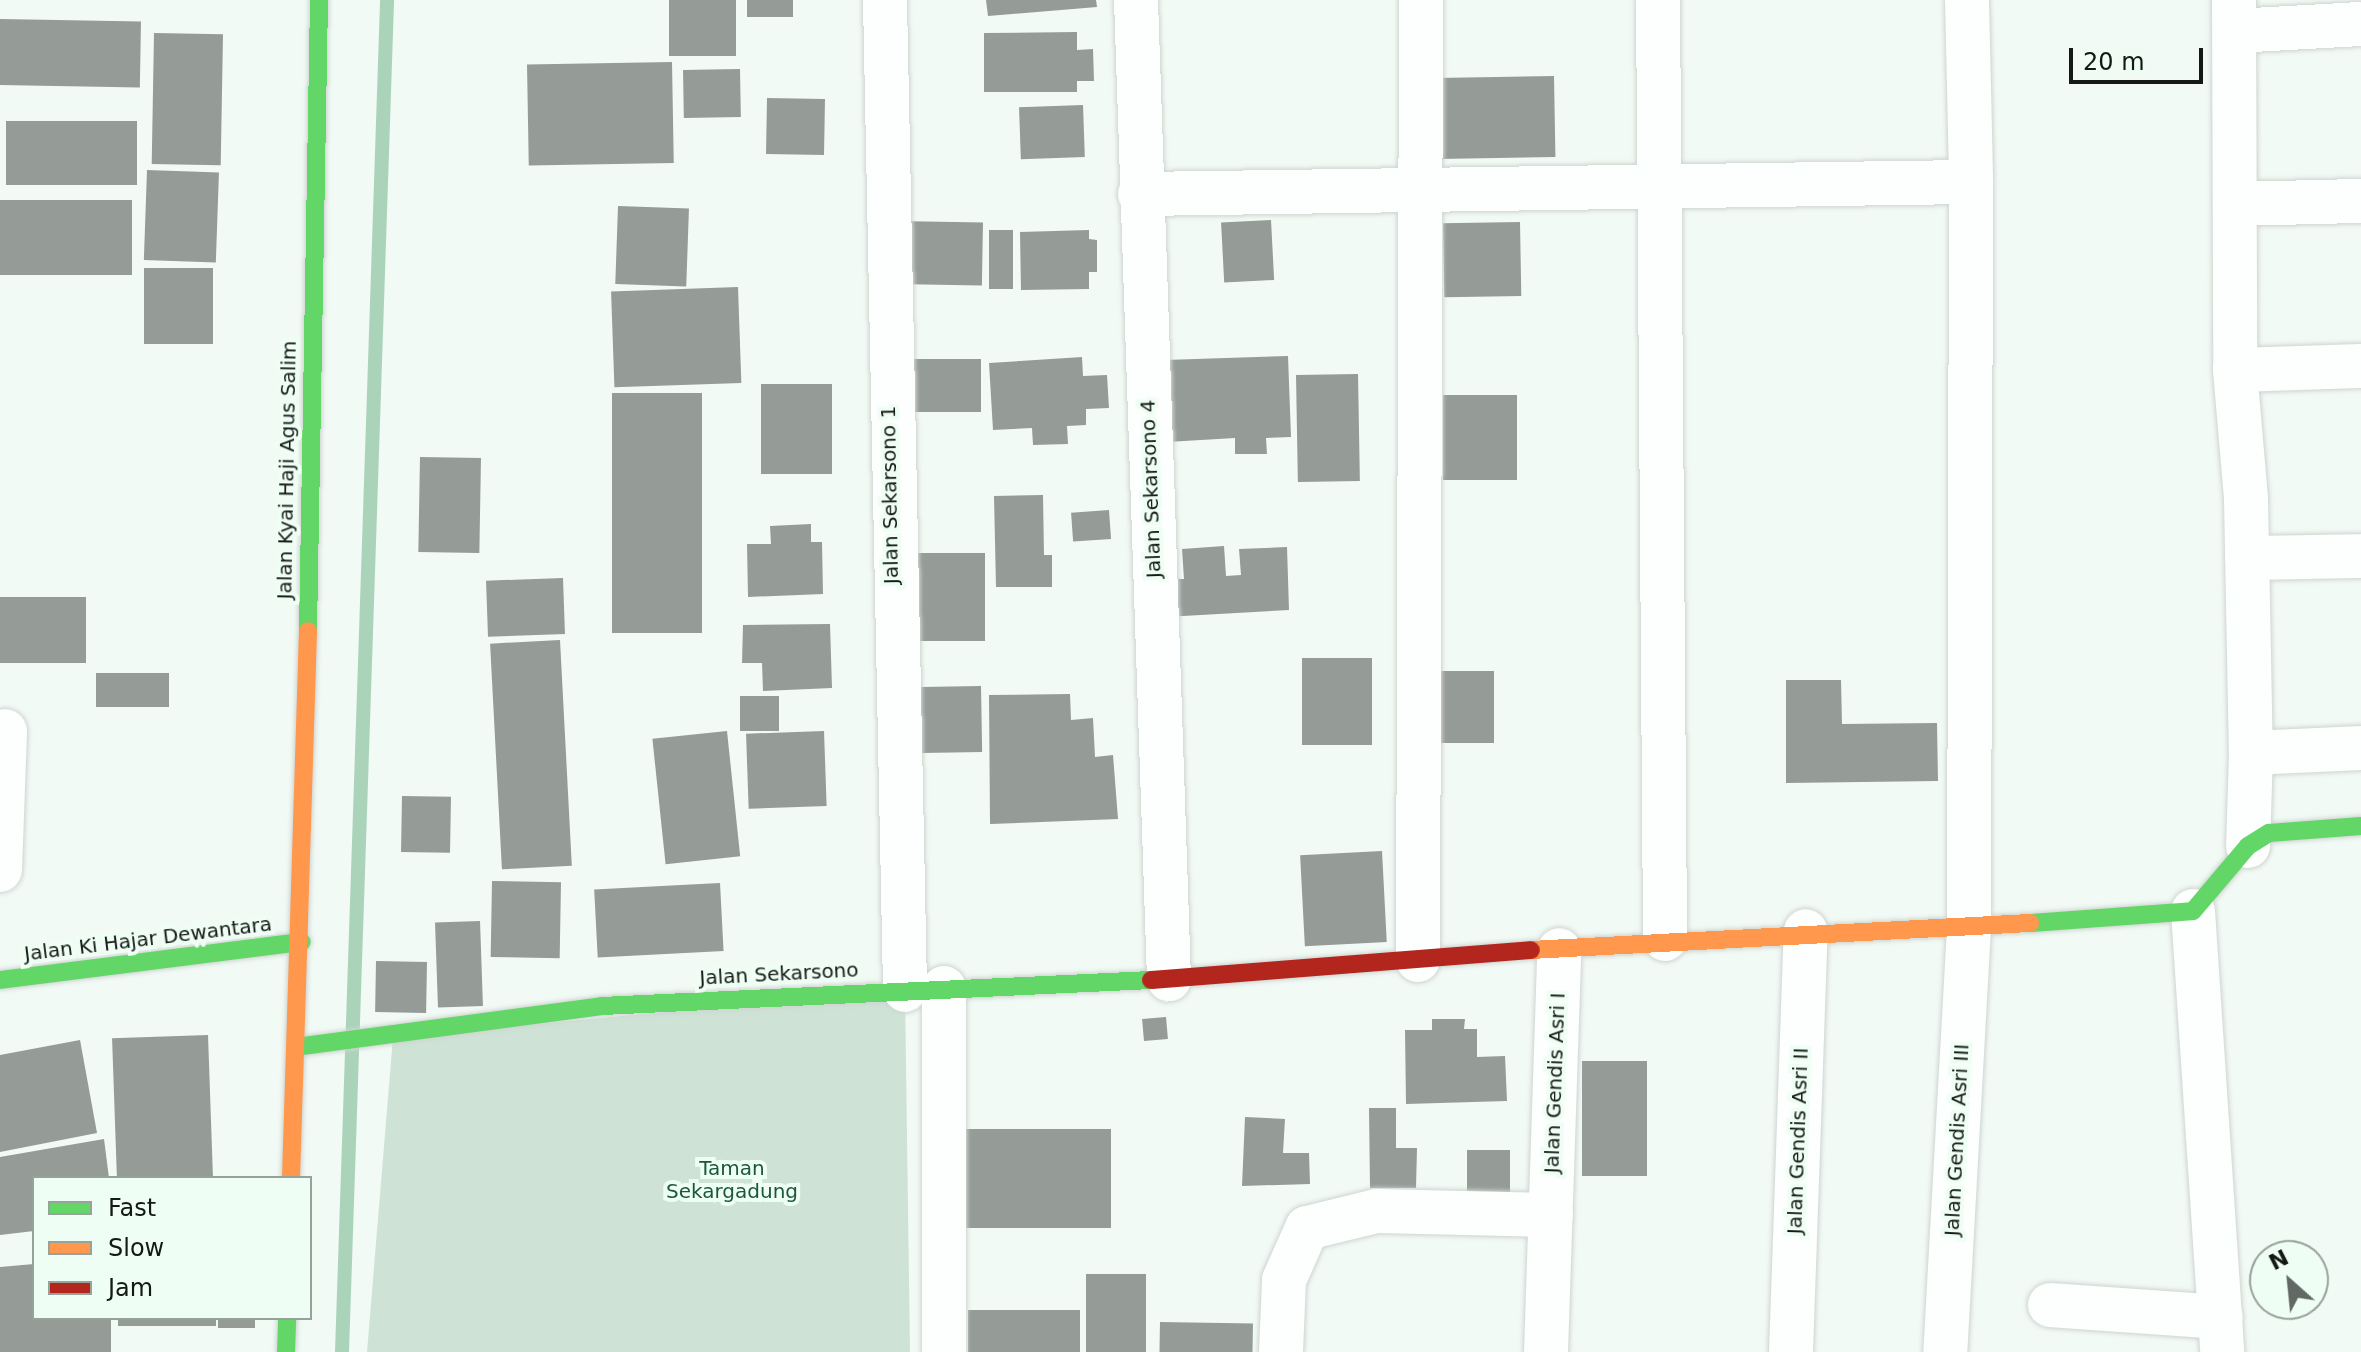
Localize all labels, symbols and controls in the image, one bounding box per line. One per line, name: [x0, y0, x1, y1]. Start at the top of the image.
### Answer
scale bar: [2073, 32, 2207, 82]
text: 20 m: [2083, 48, 2145, 76]
street label: Jalan Kyai Haji Agus Salim: [273, 340, 301, 600]
street label: Jalan Sekarsono 4: [1136, 399, 1166, 579]
street label: Jalan Sekarsono 1: [876, 406, 904, 584]
street label: Jalan Ki Hajar Dewantara: [23, 912, 273, 966]
street label: Jalan Sekarsono: [699, 958, 859, 990]
street label: Jalan Gendis Asri I: [1540, 992, 1570, 1174]
street label: Jalan Gendis Asri III: [1940, 1043, 1974, 1237]
street label: Jalan Gendis Asri II: [1783, 1047, 1813, 1235]
park label: Taman Sekargadung: [666, 1156, 798, 1203]
legend: [32, 1176, 312, 1320]
text: Fast: [108, 1194, 156, 1222]
text: Slow: [108, 1234, 164, 1262]
north arrow: [2249, 1240, 2329, 1320]
text: N: [2265, 1245, 2293, 1275]
text: Jam: [108, 1274, 153, 1302]

